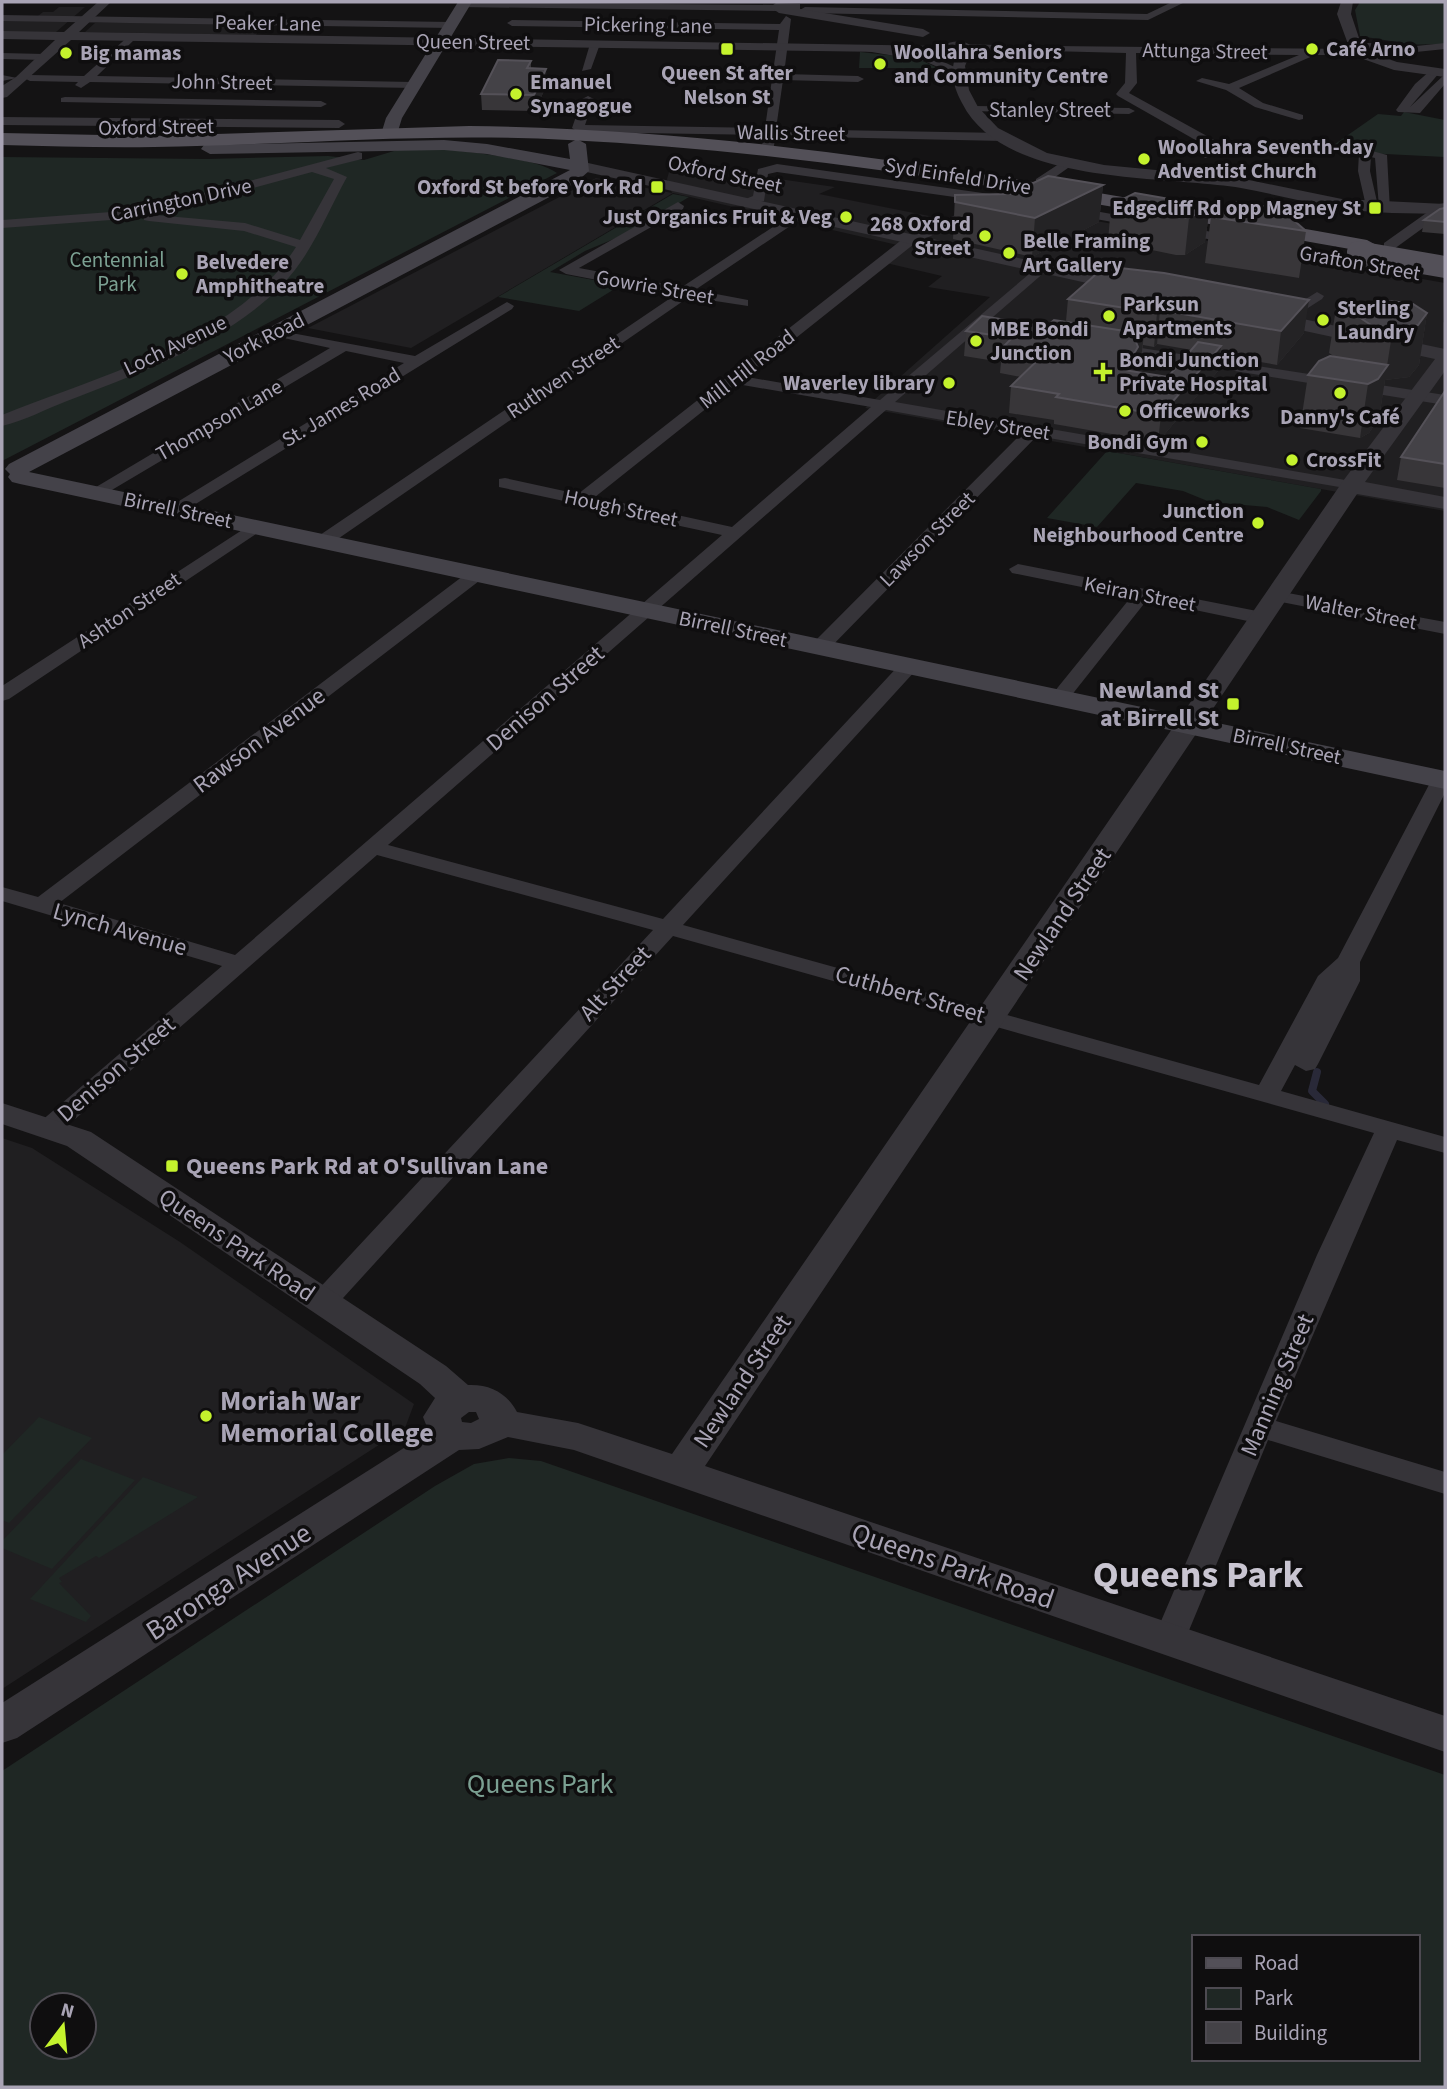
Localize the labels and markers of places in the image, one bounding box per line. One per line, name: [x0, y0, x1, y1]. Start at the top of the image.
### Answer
place label: Café Arno: [1326, 34, 1415, 64]
place label: Woollahra Seniors and Community Centre: [894, 37, 1108, 91]
place label: Big mamas: [80, 38, 181, 68]
marker: Queen St after Nelson St: [719, 41, 735, 57]
marker: Café Arno: [1304, 41, 1320, 57]
marker: Big mamas: [58, 45, 74, 61]
marker: Woollahra Seniors and Community Centre: [872, 56, 888, 72]
place label: Queen St after Nelson St: [661, 58, 794, 112]
place label: Emanuel Synagogue: [530, 67, 632, 121]
marker: Emanuel Synagogue: [508, 86, 524, 102]
place label: Woollahra Seventh-day Adventist Church: [1157, 132, 1374, 186]
marker: Woollahra Seventh-day Adventist Church: [1136, 151, 1152, 167]
place label: Oxford St before York Rd: [417, 172, 643, 202]
marker: Oxford St before York Rd: [649, 179, 665, 195]
place label: Edgecliff Rd opp Magney St: [1112, 193, 1361, 223]
marker: Edgecliff Rd opp Magney St: [1367, 200, 1383, 216]
place label: Just Organics Fruit & Veg: [602, 202, 832, 232]
marker: Just Organics Fruit & Veg: [838, 209, 854, 225]
place label: 268 Oxford Street: [870, 209, 971, 263]
place label: Belle Framing Art Gallery: [1022, 226, 1150, 280]
marker: 268 Oxford Street: [977, 228, 993, 244]
marker: Belle Framing Art Gallery: [1001, 245, 1017, 261]
place label: Belvedere Amphitheatre: [195, 247, 324, 301]
marker: Belvedere Amphitheatre: [174, 266, 190, 282]
place label: Parksun Apartments: [1122, 289, 1232, 343]
place label: Sterling Laundry: [1337, 293, 1414, 347]
marker: Parksun Apartments: [1101, 308, 1117, 324]
marker: Sterling Laundry: [1315, 312, 1331, 328]
place label: MBE Bondi Junction: [990, 314, 1089, 368]
marker: MBE Bondi Junction: [968, 333, 984, 349]
place label: Bondi Junction Private Hospital: [1119, 345, 1267, 399]
marker: Bondi Junction Private Hospital: [1093, 362, 1113, 382]
place label: Waverley library: [783, 368, 935, 398]
marker: Waverley library: [941, 375, 957, 391]
marker: Danny's Café: [1332, 385, 1348, 401]
place label: Officeworks: [1139, 396, 1250, 426]
place label: Danny's Café: [1280, 402, 1400, 432]
marker: Officeworks: [1117, 403, 1133, 419]
place label: Bondi Gym: [1087, 427, 1188, 457]
marker: Bondi Gym: [1194, 434, 1210, 450]
place label: CrossFit: [1306, 445, 1381, 475]
marker: CrossFit: [1284, 452, 1300, 468]
place label: Junction Neighbourhood Centre: [1032, 496, 1244, 550]
marker: Junction Neighbourhood Centre: [1250, 515, 1266, 531]
place label: Newland St at Birrell St: [1098, 673, 1219, 736]
marker: Newland St at Birrell St: [1225, 696, 1241, 712]
place label: Queens Park Rd at O'Sullivan Lane: [186, 1149, 548, 1184]
marker: Queens Park Rd at O'Sullivan Lane: [164, 1158, 180, 1174]
place label: Moriah War Memorial College: [220, 1381, 434, 1453]
marker: Moriah War Memorial College: [198, 1408, 214, 1424]

